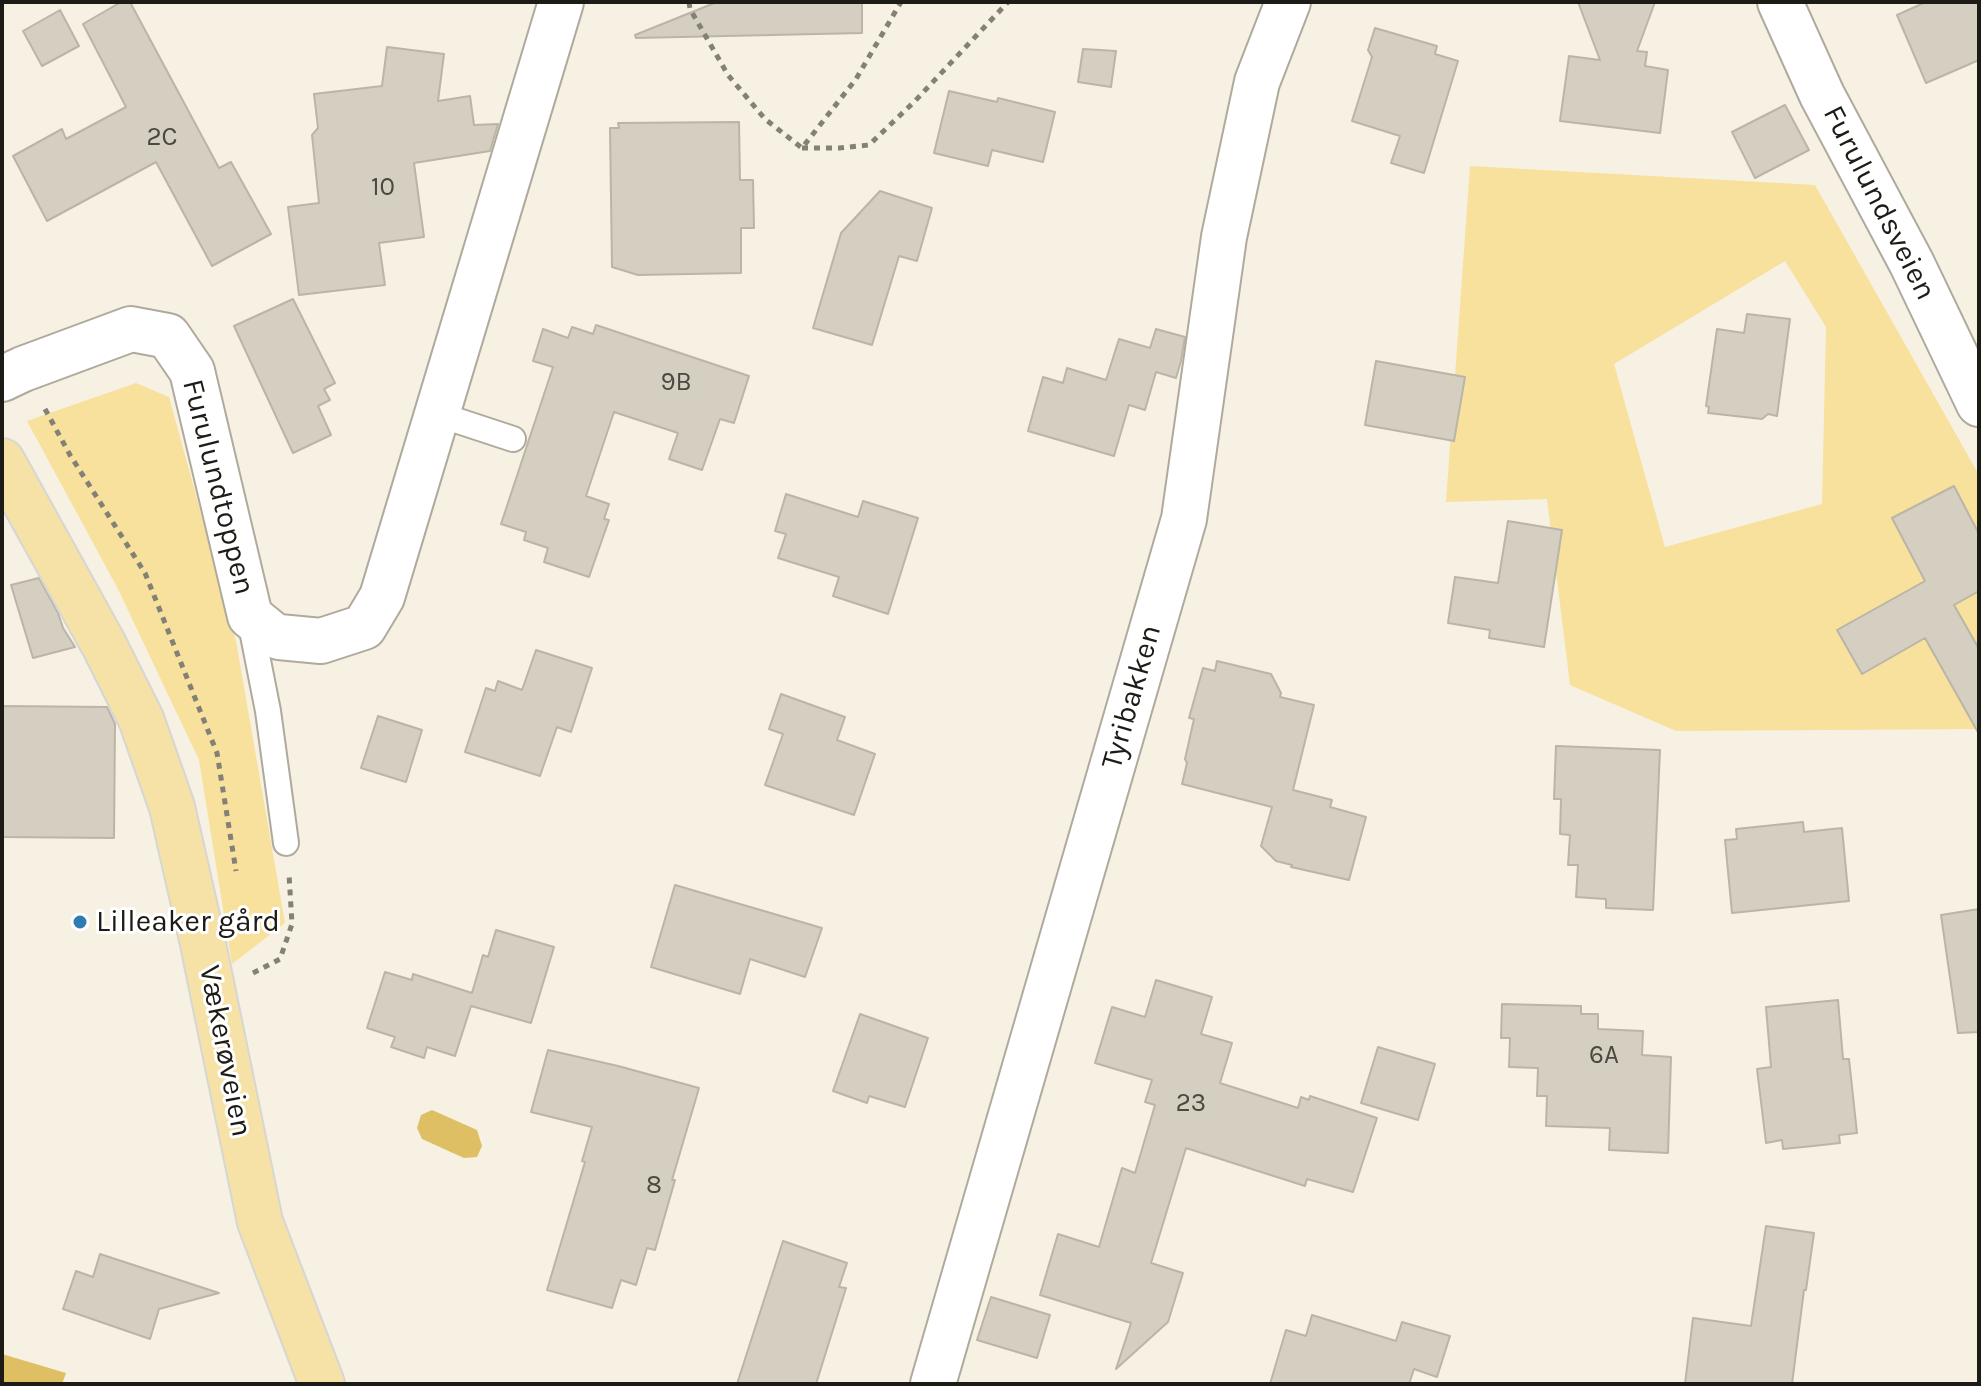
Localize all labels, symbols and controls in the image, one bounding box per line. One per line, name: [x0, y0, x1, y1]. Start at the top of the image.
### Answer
street label: Furulundsveien: [1815, 100, 1943, 306]
house number: 2C: [146, 122, 178, 154]
house number: 10: [371, 172, 395, 204]
house number: 9B: [660, 367, 692, 399]
street label: Furulundtoppen: [174, 375, 262, 599]
street label: Tyribakken: [1094, 621, 1170, 773]
place label: Lilleaker gård: [96, 904, 280, 940]
marker: Lilleaker gård: [71, 913, 89, 931]
street label: Vækerøveien: [191, 962, 259, 1140]
house number: 6A: [1589, 1040, 1619, 1072]
house number: 23: [1176, 1088, 1206, 1120]
house number: 8: [646, 1170, 662, 1202]

